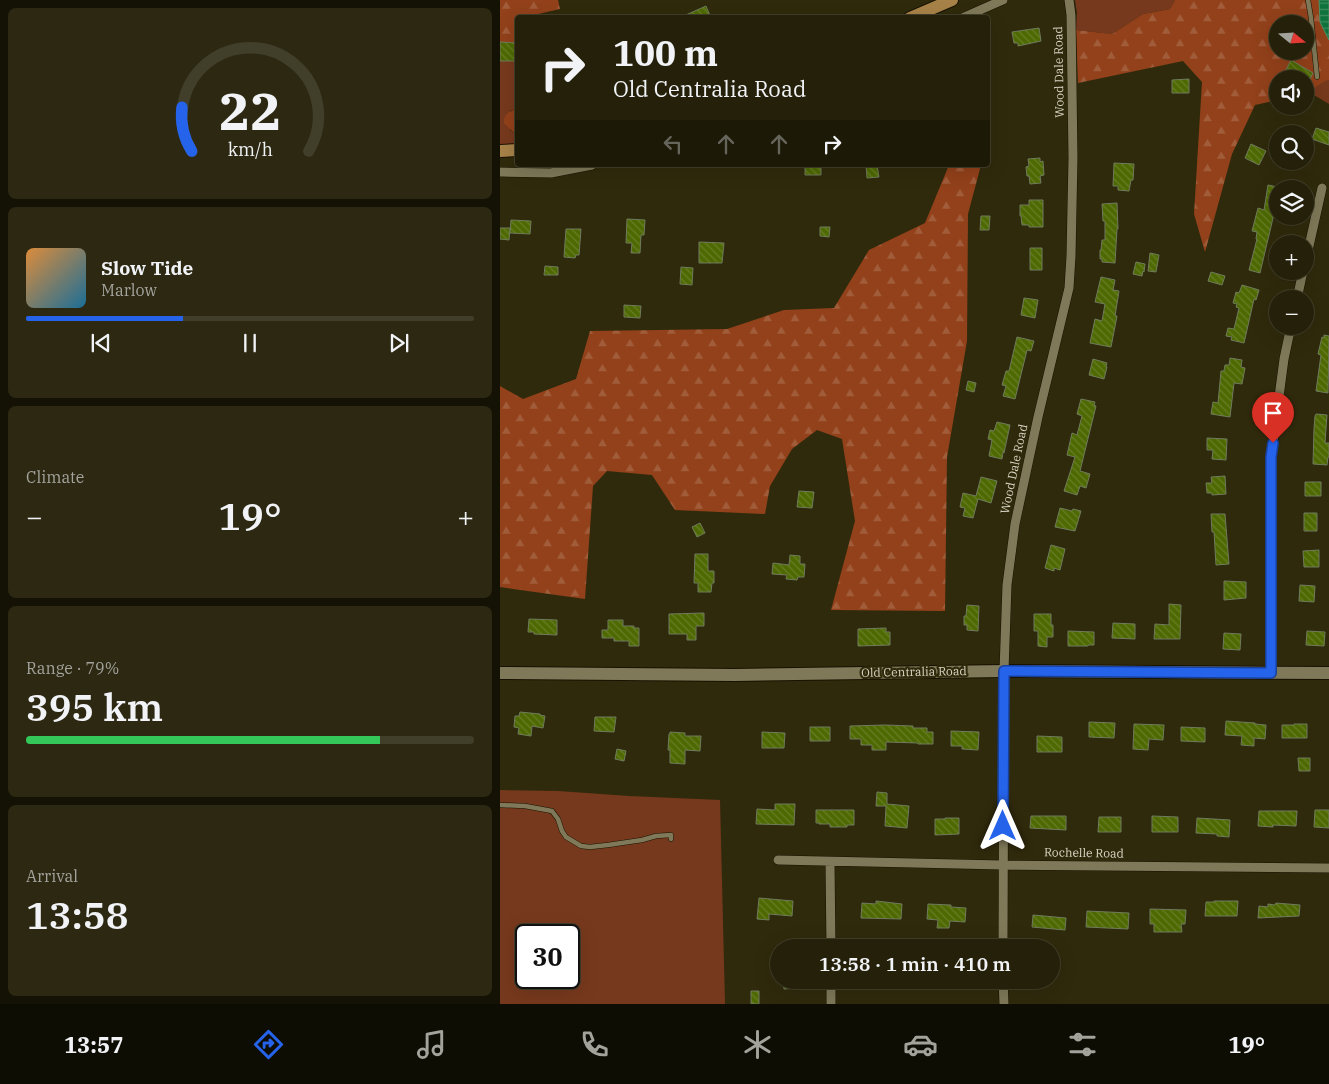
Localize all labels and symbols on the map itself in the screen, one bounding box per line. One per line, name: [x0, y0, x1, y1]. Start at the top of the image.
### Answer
north arrow: [1269, 15, 1314, 60]
street label: Wood Dale Road: [1050, 26, 1067, 118]
pin: [1252, 392, 1294, 443]
street label: Wood Dale Road: [997, 423, 1030, 515]
street label: Old Centralia Road: [861, 663, 967, 680]
position arrow: [976, 799, 1028, 851]
street label: Rochelle Road: [1044, 844, 1124, 861]
speed limit sign: 30: [515, 924, 580, 989]

